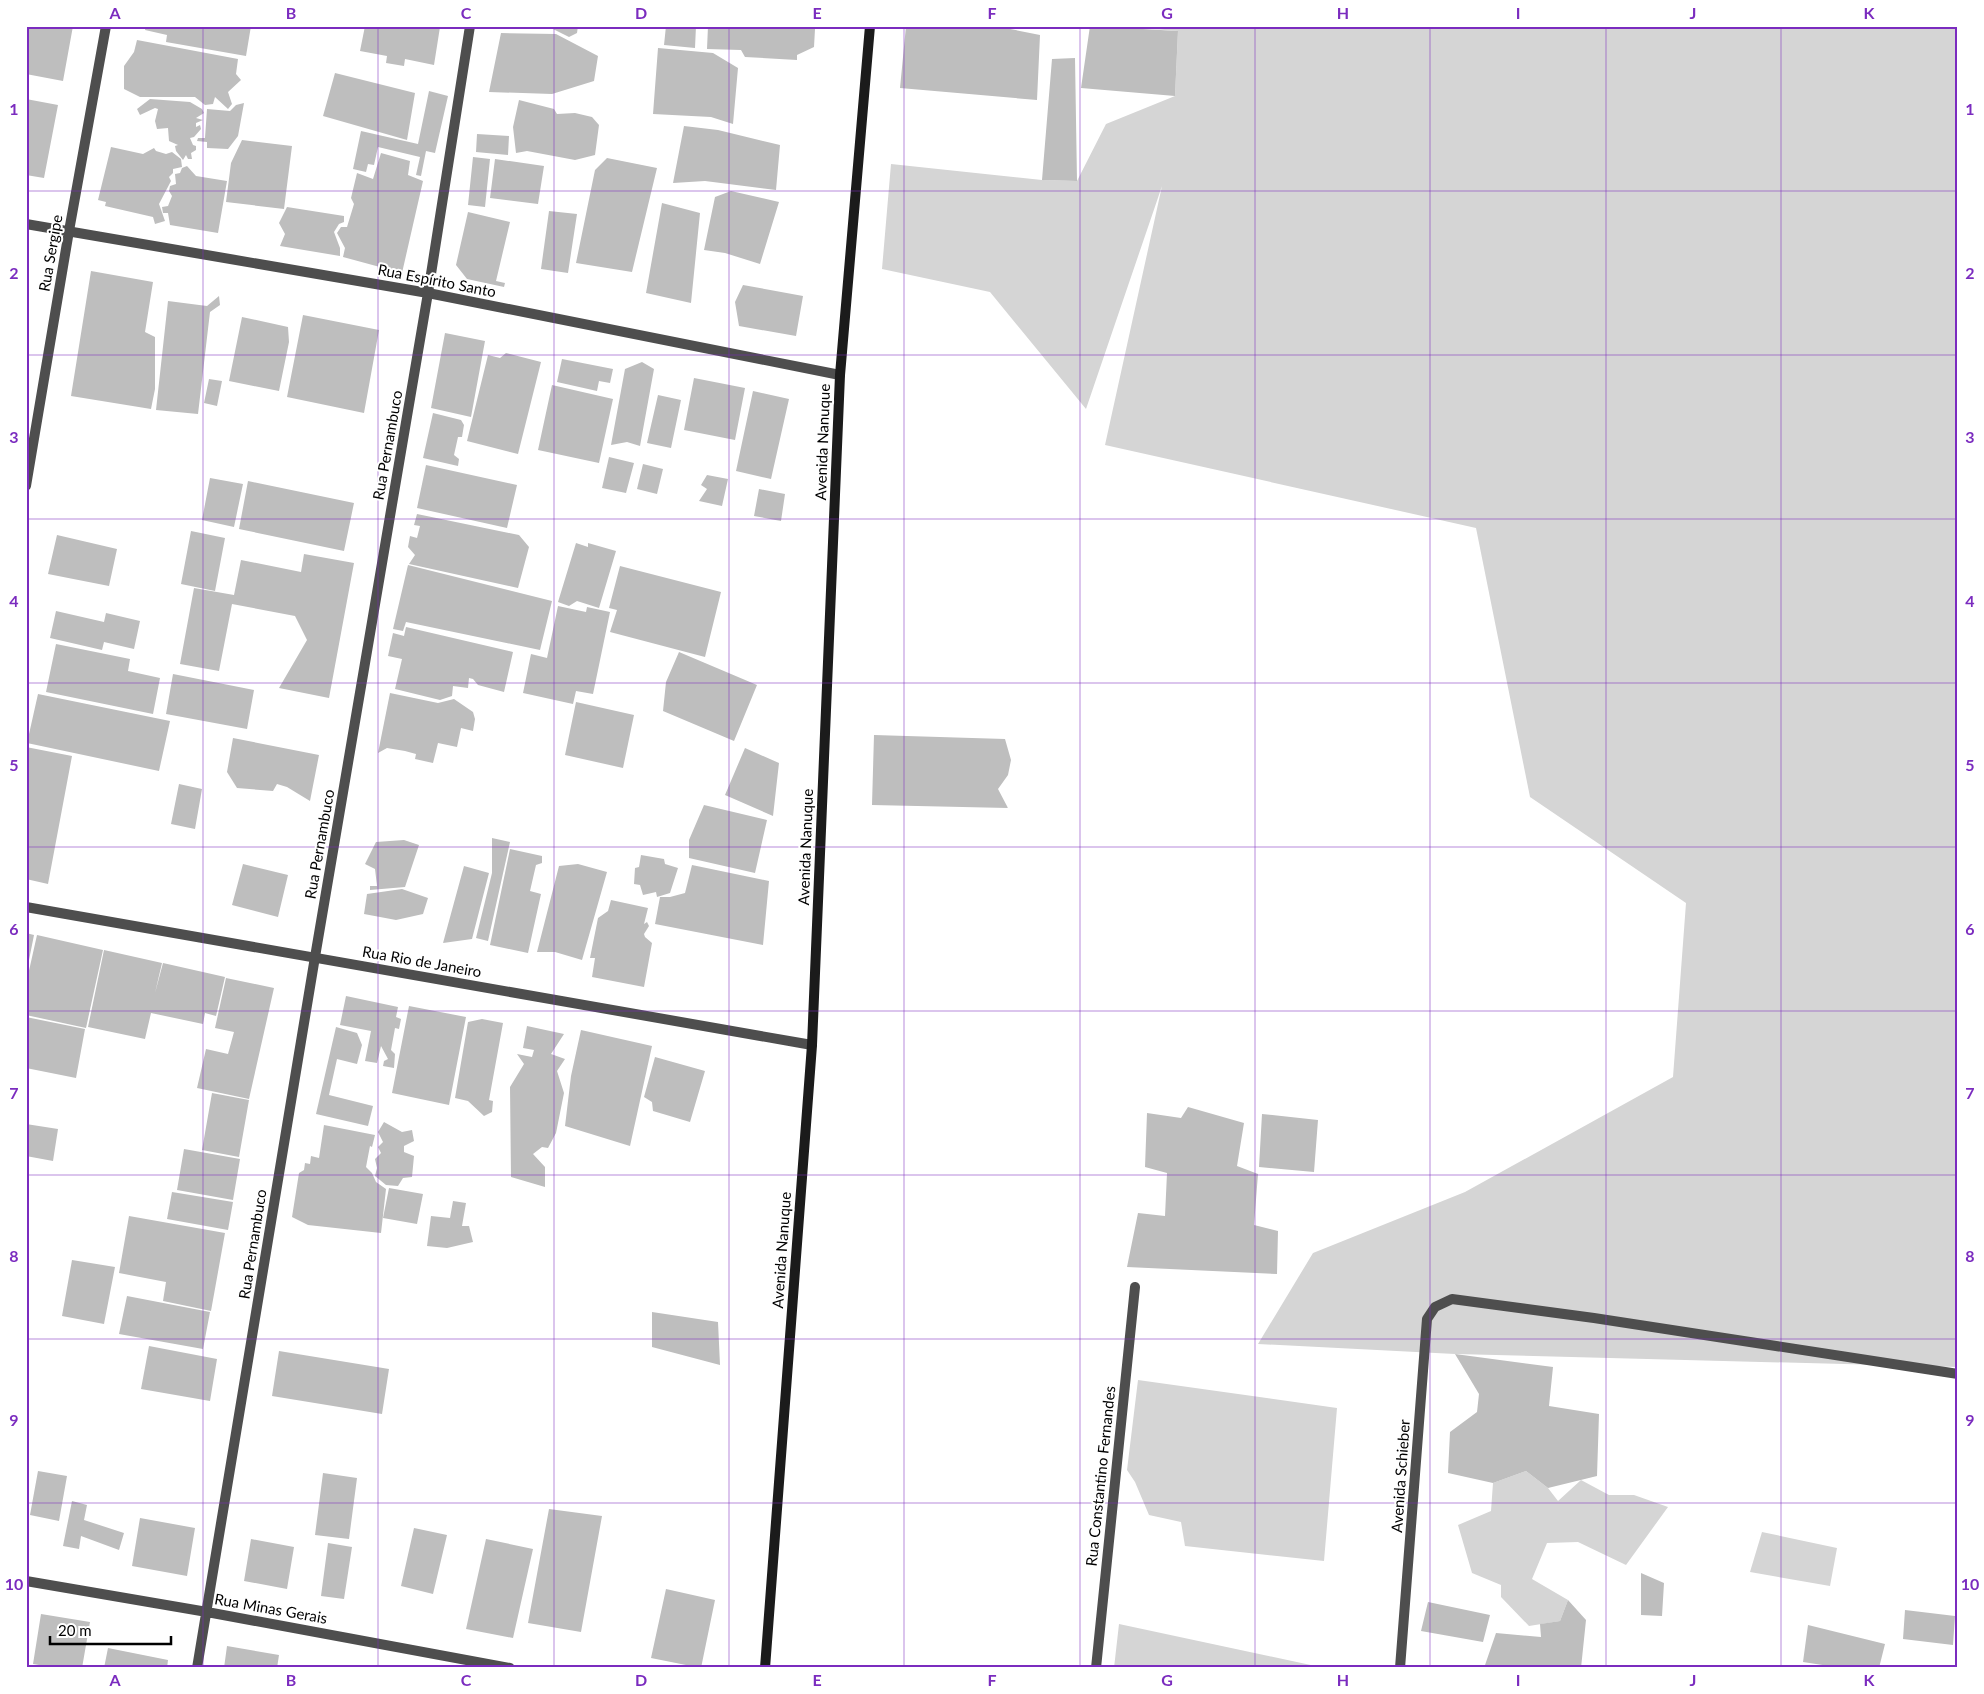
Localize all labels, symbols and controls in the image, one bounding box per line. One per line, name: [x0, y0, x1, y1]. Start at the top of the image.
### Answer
text: A: [108, 3, 121, 22]
text: B: [286, 3, 296, 22]
text: C: [461, 3, 472, 22]
text: D: [635, 3, 647, 22]
text: E: [812, 3, 822, 22]
text: F: [987, 3, 997, 22]
text: G: [1161, 3, 1173, 22]
text: H: [1337, 3, 1349, 22]
text: I: [1516, 3, 1520, 22]
text: J: [1690, 3, 1696, 22]
text: K: [1864, 3, 1876, 22]
text: 1: [9, 99, 19, 118]
text: 1: [1965, 99, 1975, 118]
street label: Rua Sergipe: [34, 213, 66, 293]
street label: Rua Espírito Santo: [376, 260, 498, 300]
text: 2: [9, 263, 19, 282]
text: 2: [1965, 263, 1975, 282]
street label: Avenida Nanuque: [811, 383, 833, 501]
street label: Rua Pernambuco: [368, 389, 406, 501]
text: 3: [9, 427, 19, 446]
text: 3: [1965, 427, 1975, 446]
text: 4: [9, 591, 19, 610]
text: 4: [1965, 591, 1975, 610]
text: 5: [9, 755, 19, 774]
text: 5: [1965, 755, 1975, 774]
street label: Rua Pernambuco: [300, 788, 338, 900]
street label: Avenida Nanuque: [794, 788, 816, 906]
text: 6: [9, 919, 19, 938]
text: 6: [1965, 919, 1975, 938]
street label: Rua Rio de Janeiro: [361, 942, 483, 980]
text: 7: [9, 1083, 19, 1102]
text: 7: [1965, 1083, 1975, 1102]
street label: Rua Pernambuco: [234, 1188, 270, 1300]
street label: Avenida Nanuque: [768, 1191, 794, 1309]
text: 8: [9, 1246, 19, 1265]
text: 8: [1965, 1246, 1975, 1265]
street label: Rua Constantino Fernandes: [1082, 1385, 1118, 1567]
text: 9: [9, 1410, 19, 1429]
text: 9: [1965, 1410, 1975, 1429]
street label: Avenida Schieber: [1387, 1418, 1413, 1533]
text: 10: [5, 1574, 23, 1593]
text: 10: [1961, 1574, 1979, 1593]
street label: Rua Minas Gerais: [213, 1589, 329, 1627]
scale bar: [50, 1614, 171, 1646]
text: 20 m: [58, 1621, 92, 1639]
text: A: [108, 1670, 121, 1689]
text: B: [286, 1670, 296, 1689]
text: C: [461, 1670, 472, 1689]
text: D: [635, 1670, 647, 1689]
text: E: [812, 1670, 822, 1689]
text: F: [987, 1670, 997, 1689]
text: G: [1161, 1670, 1173, 1689]
text: H: [1337, 1670, 1349, 1689]
text: I: [1516, 1670, 1520, 1689]
text: J: [1690, 1670, 1696, 1689]
text: K: [1864, 1670, 1876, 1689]

